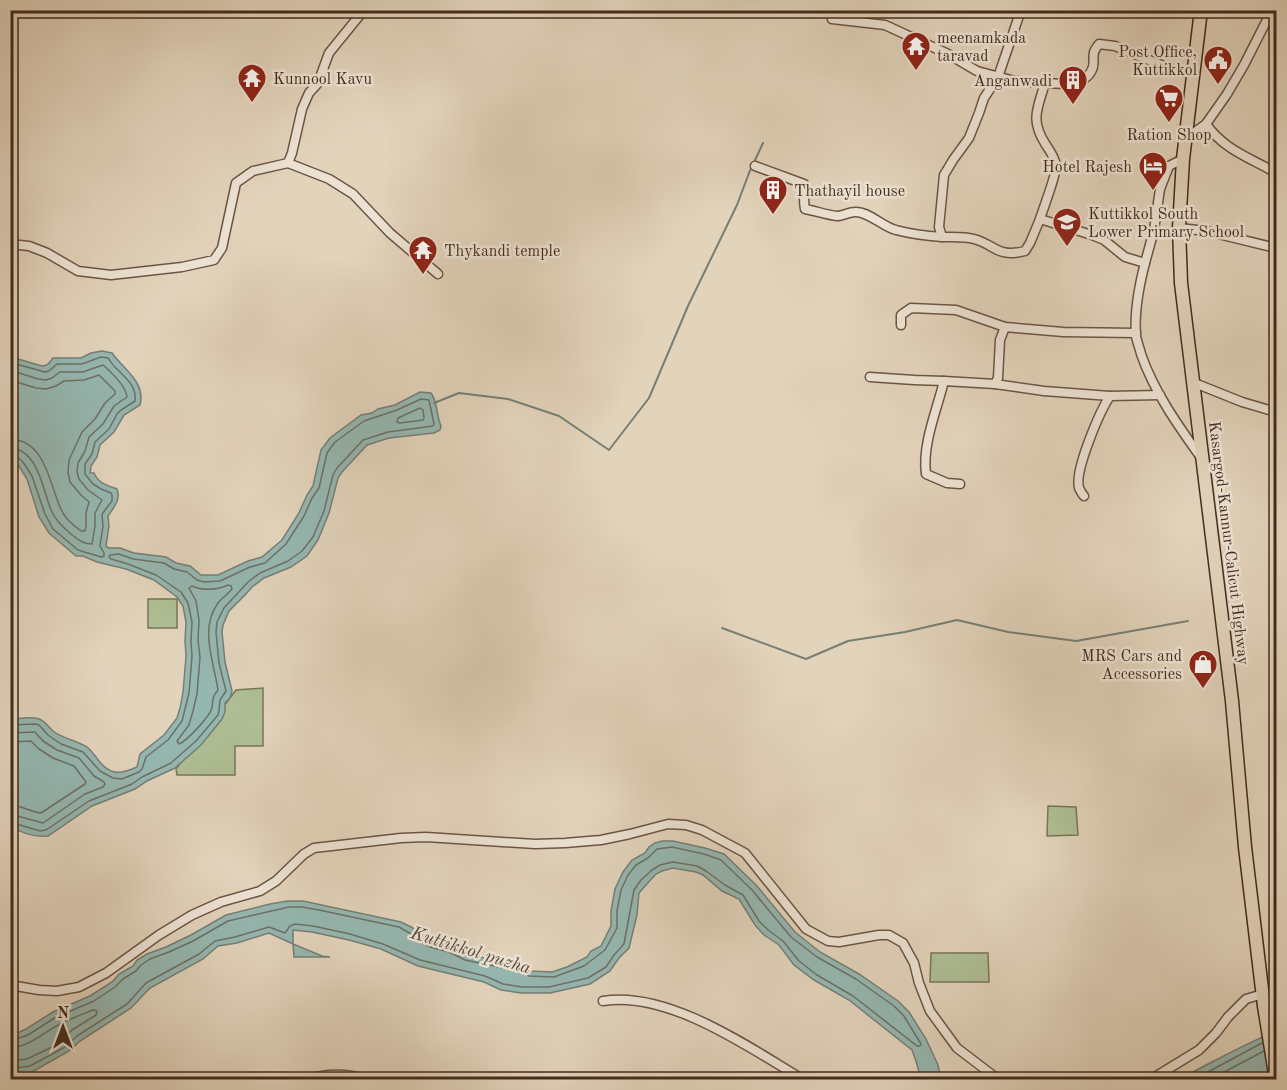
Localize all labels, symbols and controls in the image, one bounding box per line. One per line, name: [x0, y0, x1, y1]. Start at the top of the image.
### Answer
temple icon: meenamkada taravad: [900, 30, 932, 72]
place label: meenamkada taravad: [937, 31, 1026, 65]
public building icon: Post Office, Kuttikkol: [1202, 44, 1234, 86]
place label: Post Office, Kuttikkol: [1118, 45, 1197, 79]
temple icon: Kunnool Kavu: [236, 62, 268, 104]
building icon: Anganwadi: [1057, 64, 1089, 106]
place label: Kunnool Kavu: [273, 72, 373, 88]
place label: Anganwadi: [973, 74, 1052, 90]
supermarket icon: Ration Shop: [1153, 82, 1185, 124]
place label: Ration Shop: [1126, 128, 1212, 144]
hotel icon: Hotel Rajesh: [1137, 150, 1169, 192]
place label: Hotel Rajesh: [1042, 160, 1132, 176]
building icon: Thathayil house: [757, 174, 789, 216]
place label: Thathayil house: [794, 184, 905, 200]
school or university icon: Kuttikkol South Lower Primary School: [1051, 206, 1083, 248]
place label: Kuttikkol South Lower Primary School: [1088, 207, 1244, 241]
temple icon: Thykandi temple: [407, 234, 439, 276]
place label: Thykandi temple: [444, 244, 560, 260]
street label: Kasargod-Kannur-Calicut Highway: [1205, 420, 1251, 667]
shop icon: MRS Cars and Accessories: [1187, 648, 1219, 690]
place label: MRS Cars and Accessories: [1081, 649, 1182, 683]
water label: Kuttikkol puzha: [408, 924, 533, 978]
north arrow: [33, 997, 93, 1057]
text: N: [57, 1006, 70, 1022]

